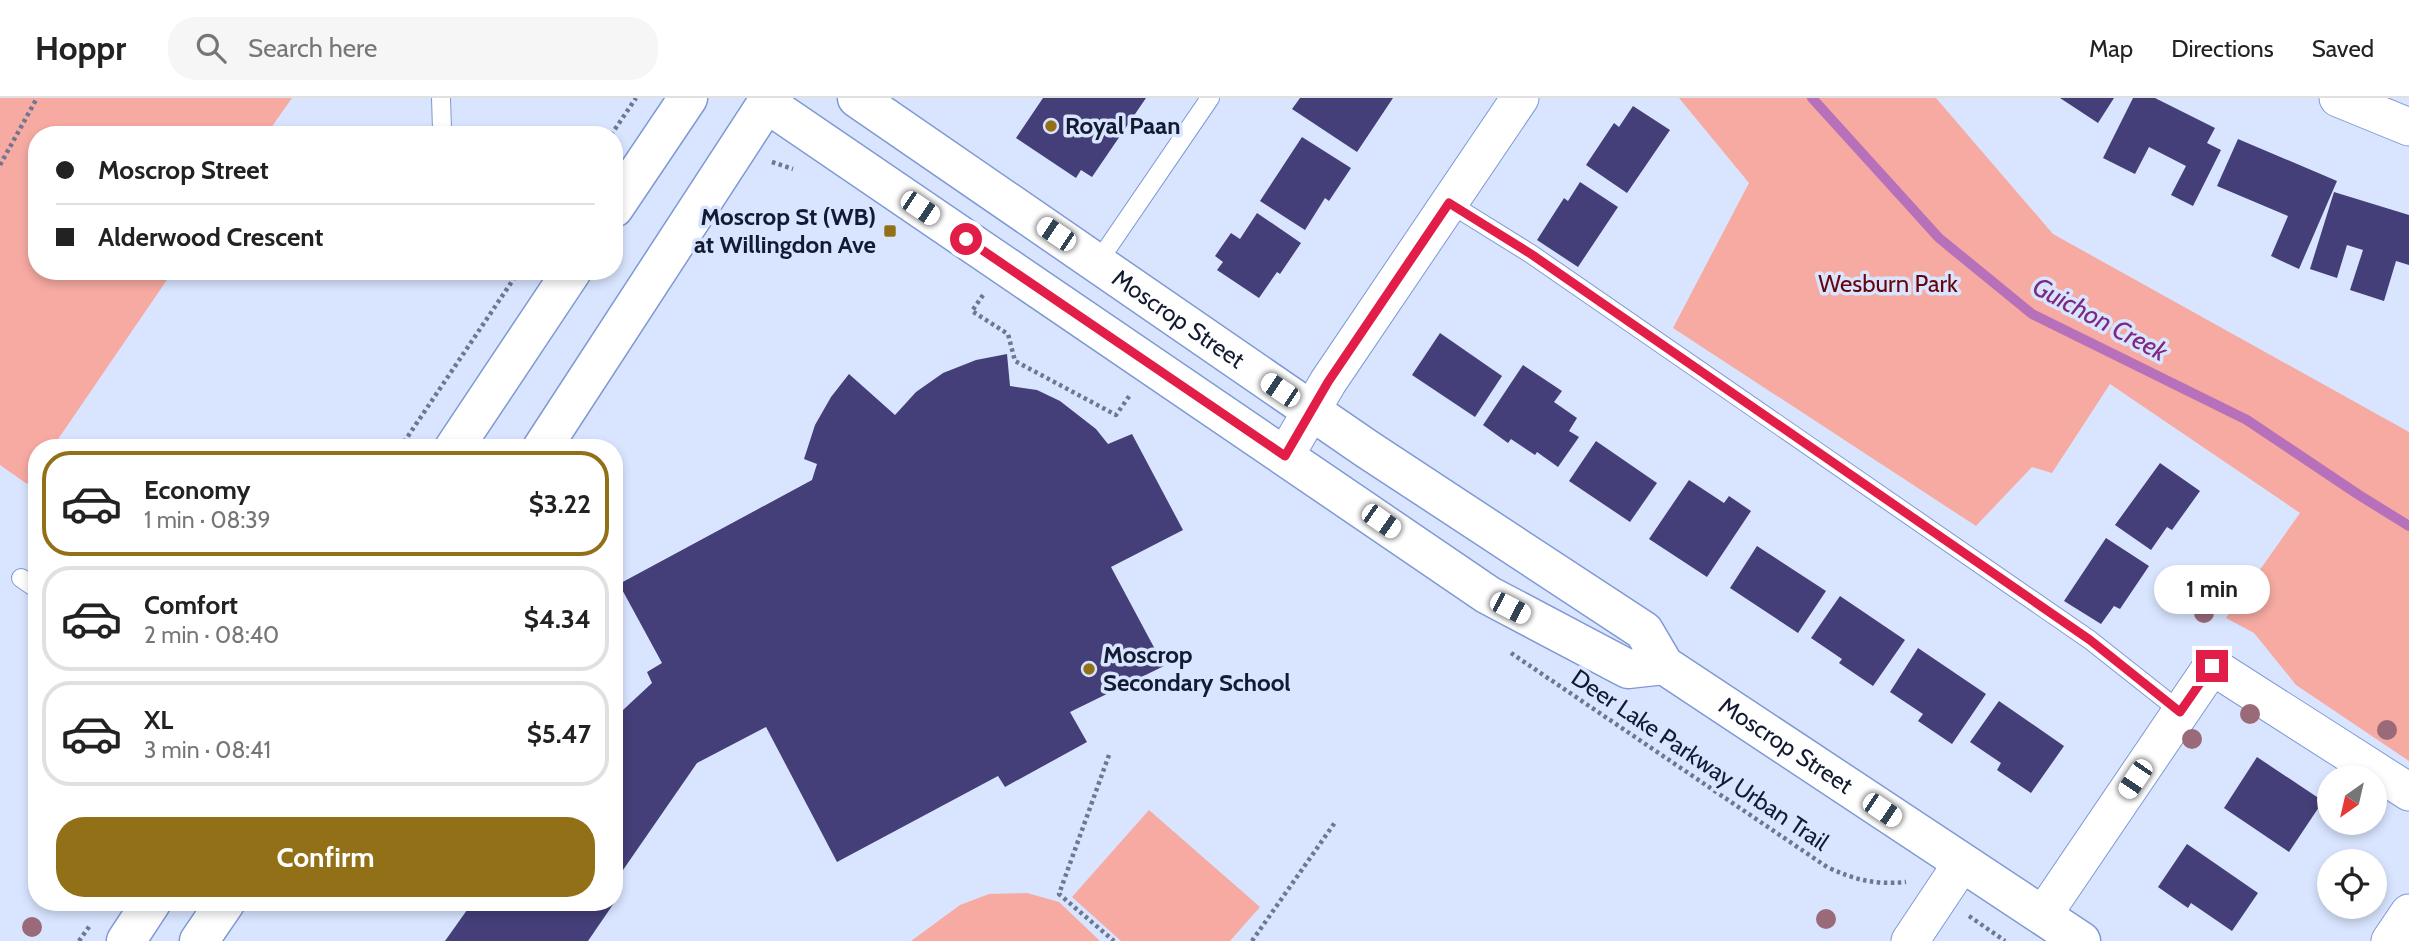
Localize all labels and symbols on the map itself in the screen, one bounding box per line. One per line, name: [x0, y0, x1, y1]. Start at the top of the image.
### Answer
place label: Royal Paan: [1065, 111, 1181, 140]
marker: Royal Paan: [1043, 118, 1059, 134]
car: [897, 188, 944, 228]
place label: Moscrop St (WB) at Willingdon Ave: [694, 202, 876, 259]
car: [1033, 214, 1080, 254]
marker: Moscrop St (WB) at Willingdon Ave: [882, 223, 898, 239]
route start: [950, 223, 982, 255]
street label: Moscrop Street: [1107, 263, 1250, 374]
park label: Wesburn Park: [1818, 269, 1958, 298]
water label: Guichon Creek: [2027, 270, 2174, 368]
car: [1257, 370, 1304, 410]
car: [1358, 500, 1405, 542]
callout: 1 min: [2154, 564, 2270, 614]
car: [1487, 589, 1534, 627]
place label: Moscrop Secondary School: [1103, 640, 1291, 697]
route end: [2196, 650, 2228, 682]
marker: Moscrop Secondary School: [1081, 661, 1097, 677]
street label: Deer Lake Parkway Urban Trail: [1566, 663, 1835, 857]
street label: Moscrop Street: [1714, 691, 1858, 800]
car: [2115, 756, 2156, 802]
north arrow: [2317, 765, 2387, 835]
car: [1859, 790, 1906, 830]

